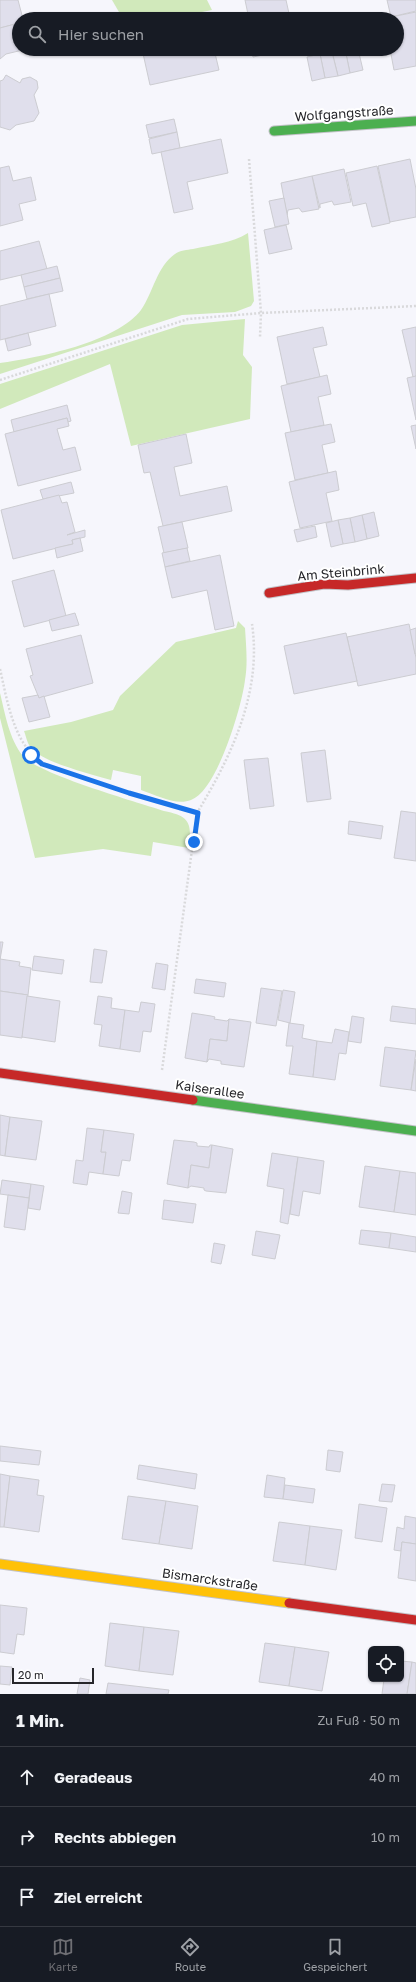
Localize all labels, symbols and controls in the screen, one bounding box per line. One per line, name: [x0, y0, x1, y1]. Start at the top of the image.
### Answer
search box: [12, 12, 404, 56]
icon: search: [26, 23, 48, 45]
text: Hier suchen: [58, 25, 144, 43]
street label: Wolfgangstraße: [294, 102, 394, 124]
street label: Am Steinbrink: [297, 560, 386, 584]
route start: [22, 746, 40, 764]
route end: [185, 833, 203, 851]
street label: Kaiserallee: [174, 1076, 246, 1102]
street label: Bismarckstraße: [161, 1564, 259, 1594]
map controls: [368, 1646, 404, 1682]
button: locate: [368, 1646, 404, 1682]
scale bar: [12, 1666, 94, 1685]
text: 20 m: [18, 1668, 44, 1681]
text: 1 Min.: [16, 1710, 65, 1731]
text: Zu Fuß · 50 m: [317, 1712, 400, 1728]
icon: ahead: [16, 1766, 38, 1788]
text: Geradeaus: [54, 1768, 132, 1786]
text: 40 m: [369, 1769, 400, 1785]
icon: right: [16, 1826, 38, 1848]
text: Rechts abbiegen: [54, 1828, 176, 1846]
text: 10 m: [371, 1829, 400, 1845]
icon: arrive: [16, 1886, 38, 1908]
text: Ziel erreicht: [54, 1888, 142, 1906]
tab: Karte: [49, 1936, 78, 1973]
tab: Route: [175, 1936, 206, 1973]
tab: Gespeichert: [303, 1936, 367, 1973]

